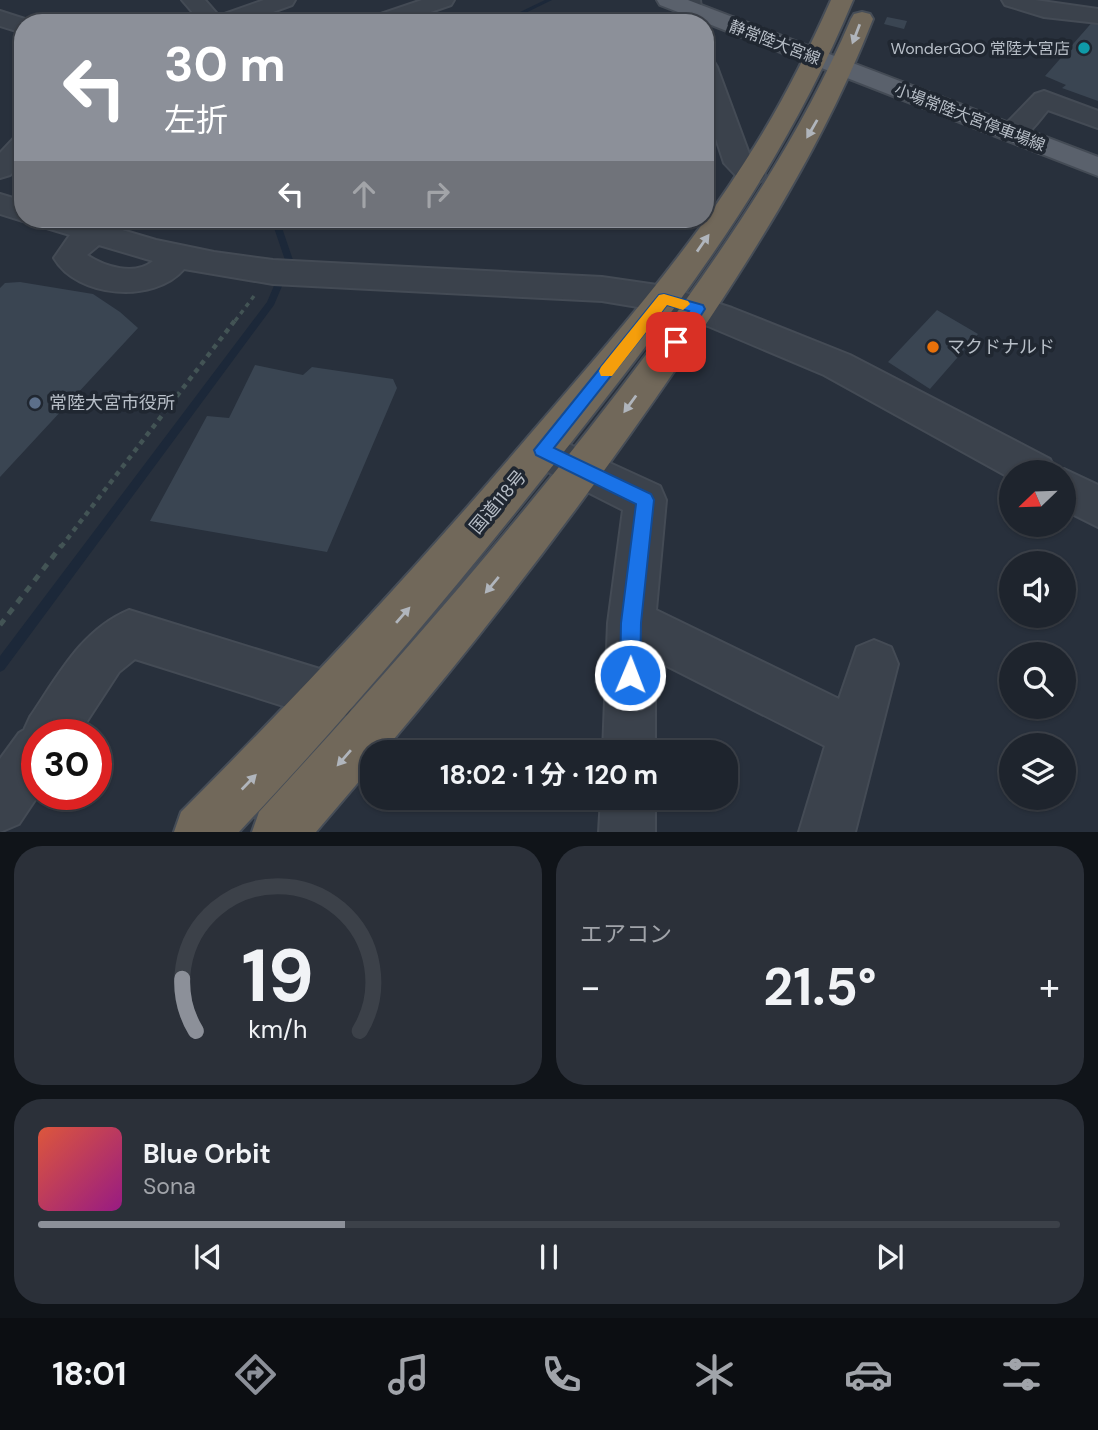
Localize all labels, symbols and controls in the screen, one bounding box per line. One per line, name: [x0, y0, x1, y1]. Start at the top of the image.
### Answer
street label: 静常陸大宮線: [726, 15, 823, 69]
one-way arrow: [850, 24, 861, 45]
text: 30 m: [164, 32, 286, 96]
place label: WonderGOO 常陸大宮店: [890, 38, 1070, 59]
marker: WonderGOO 常陸大宮店: [1076, 40, 1092, 56]
icon: left: [49, 42, 140, 133]
street label: 小場常陸大宮停車場線: [891, 79, 1048, 156]
text: 左折: [164, 99, 228, 141]
one-way arrow: [806, 119, 818, 139]
icon: left: [272, 175, 310, 213]
icon: ahead: [345, 175, 383, 213]
icon: right: [418, 175, 456, 213]
one-way arrow: [696, 234, 710, 252]
pin: [646, 312, 706, 372]
icon: arrive: [657, 323, 695, 361]
place label: マクドナルド: [947, 335, 1055, 359]
marker: マクドナルド: [925, 339, 941, 355]
place label: 常陸大宮市役所: [49, 391, 175, 415]
marker: 常陸大宮市役所: [27, 395, 43, 411]
one-way arrow: [623, 395, 637, 413]
north arrow: [999, 460, 1076, 537]
map controls: [999, 460, 1076, 810]
street label: 国道118号: [464, 465, 532, 539]
button: sound: [999, 551, 1076, 628]
one-way arrow: [484, 575, 499, 593]
one-way arrow: [395, 606, 411, 624]
position arrow: [593, 638, 667, 712]
button: search: [999, 642, 1076, 719]
speed limit sign: 30: [21, 719, 112, 810]
button: layers: [999, 733, 1076, 810]
one-way arrow: [336, 749, 352, 767]
text: 18:02 · 1 分 · 120 m: [440, 758, 658, 792]
one-way arrow: [240, 774, 256, 791]
text: エアコン: [580, 919, 672, 949]
text: 19: [242, 930, 314, 1025]
text: 21.5°: [763, 953, 877, 1021]
text: −: [580, 962, 601, 1012]
text: +: [1039, 962, 1060, 1012]
text: km/h: [248, 1013, 308, 1046]
text: Blue Orbit: [143, 1137, 271, 1171]
text: Sona: [143, 1171, 196, 1201]
icon: previous: [189, 1238, 227, 1276]
icon: pause: [530, 1238, 568, 1276]
icon: next: [871, 1238, 909, 1276]
icon: directions: [231, 1350, 280, 1399]
icon: music: [384, 1350, 433, 1399]
icon: phone: [537, 1350, 586, 1399]
icon: climate: [690, 1350, 739, 1399]
icon: car: [844, 1350, 893, 1399]
icon: filters: [997, 1350, 1046, 1399]
text: 18:01: [52, 1353, 126, 1395]

